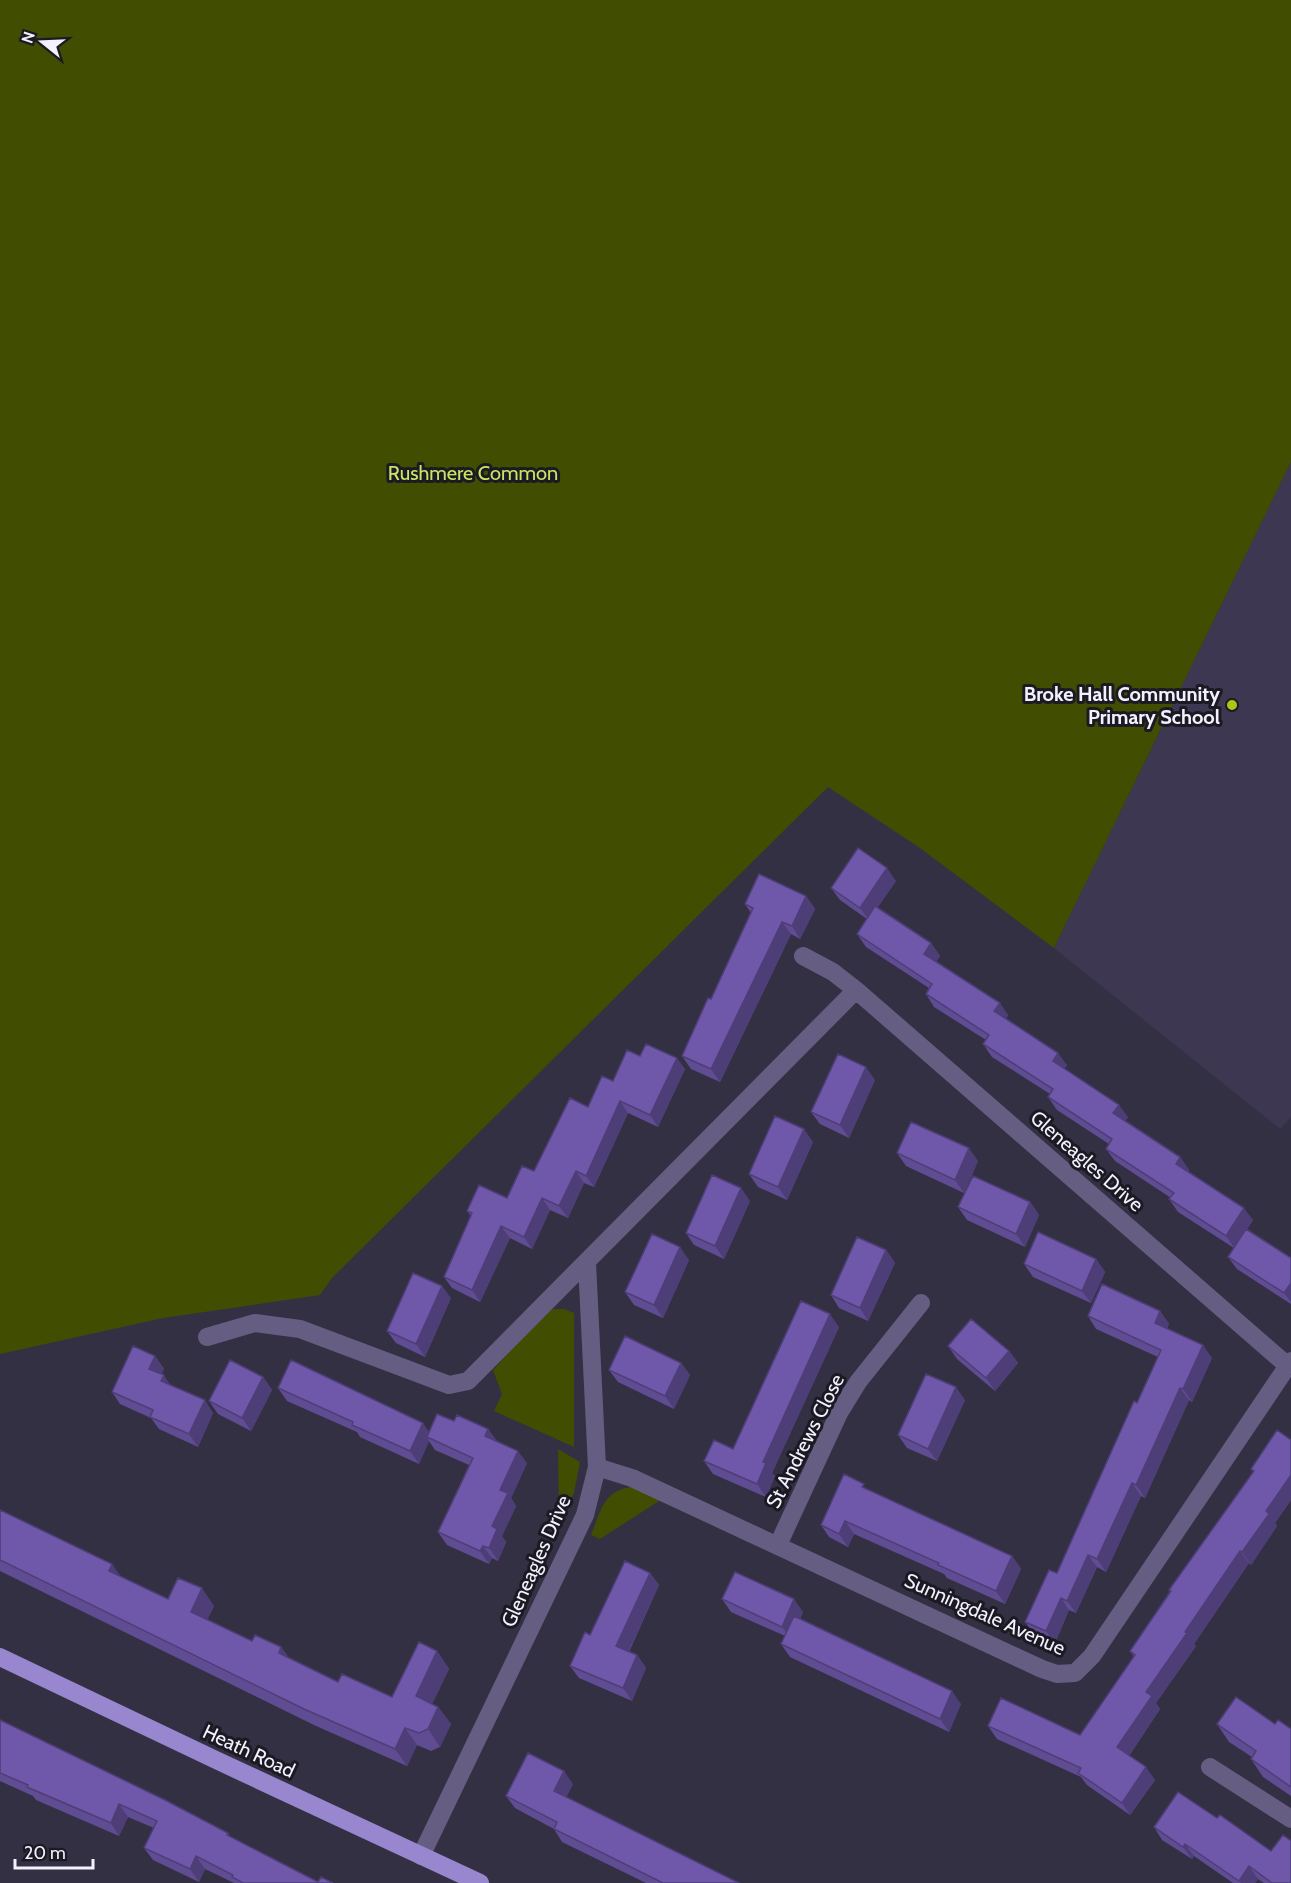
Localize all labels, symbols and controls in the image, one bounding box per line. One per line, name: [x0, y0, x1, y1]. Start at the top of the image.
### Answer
north arrow: [12, 12, 72, 72]
text: N: [17, 29, 39, 46]
park label: Rushmere Common: [388, 461, 558, 485]
place label: Broke Hall Community Primary School: [1024, 682, 1220, 729]
marker: Broke Hall Community Primary School: [1225, 698, 1239, 712]
street label: Gleneagles Drive: [1026, 1105, 1148, 1217]
street label: St Andrews Close: [761, 1370, 849, 1512]
street label: Gleneagles Drive: [496, 1491, 576, 1631]
street label: Sunningdale Avenue: [901, 1568, 1069, 1660]
street label: Heath Road: [199, 1719, 299, 1783]
scale bar: [15, 1832, 93, 1870]
text: 20 m: [24, 1842, 66, 1864]

